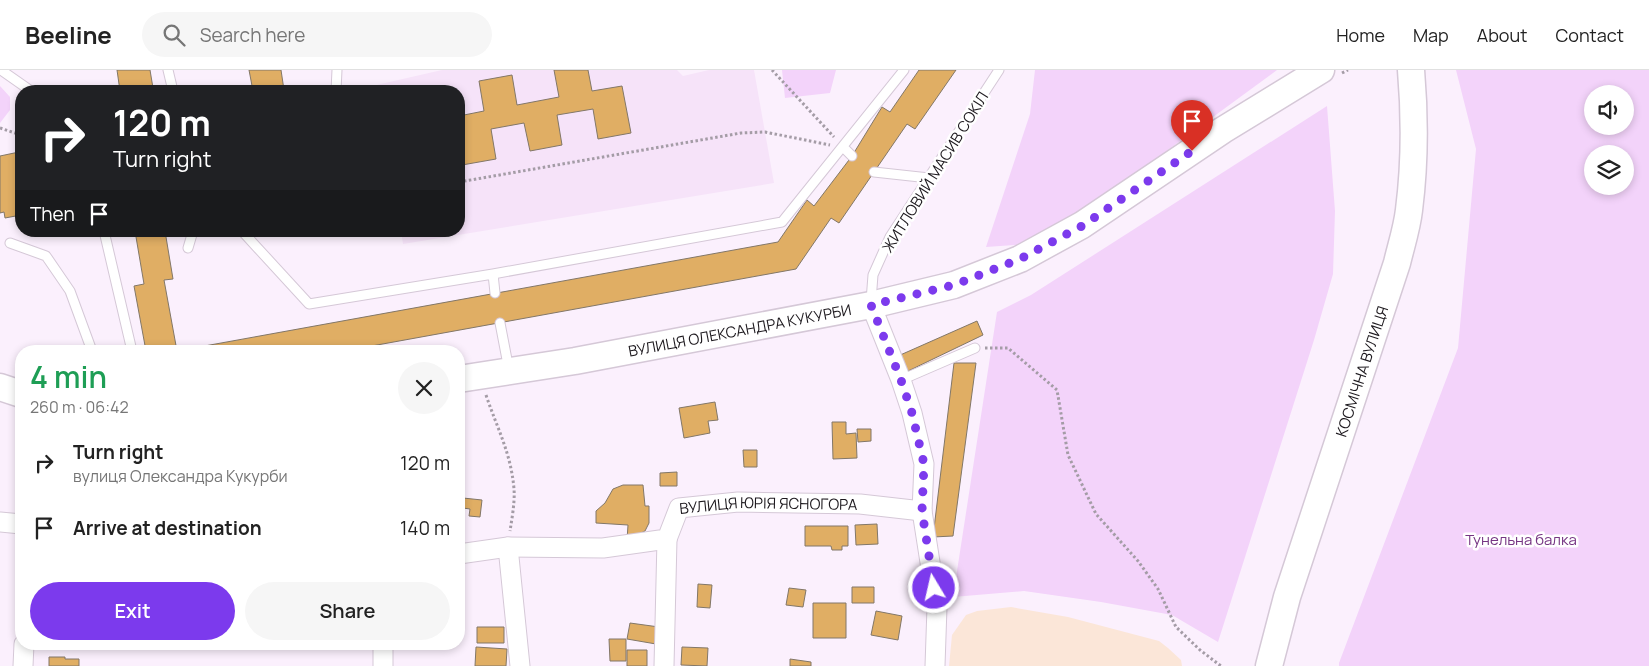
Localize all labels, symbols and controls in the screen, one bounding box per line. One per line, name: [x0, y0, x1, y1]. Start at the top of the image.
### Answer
search box: [142, 12, 492, 57]
text: Beeline: [25, 18, 112, 51]
icon: search: [160, 21, 188, 49]
text: Search here: [200, 22, 305, 48]
text: Home: [1336, 23, 1385, 47]
text: Map: [1413, 23, 1449, 47]
text: About: [1477, 23, 1527, 47]
text: Contact: [1555, 23, 1624, 47]
map controls: [1584, 85, 1634, 195]
button: sound: [1584, 85, 1634, 135]
street label: ЖИТЛОВИЙ МАСИВ СОКІЛ: [877, 88, 993, 256]
text: 120 m: [113, 99, 211, 147]
pin: [1171, 100, 1213, 151]
icon: right: [30, 105, 95, 170]
icon: arrive: [1178, 107, 1206, 135]
text: Turn right: [113, 144, 211, 174]
button: layers: [1584, 145, 1634, 195]
icon: arrive: [85, 200, 113, 228]
text: Then: [30, 201, 75, 227]
street label: ВУЛИЦЯ ОЛЕКСАНДРА КУКУРБИ: [626, 298, 853, 361]
street label: КОСМІЧНА ВУЛИЦЯ: [1330, 303, 1393, 439]
text: 4 min: [30, 356, 107, 397]
button: close: [398, 362, 450, 414]
text: 260 m · 06:42: [30, 396, 129, 418]
text: Turn right: [73, 439, 163, 465]
icon: right: [30, 449, 58, 477]
text: 120 m: [400, 450, 450, 476]
text: вулиця Олександра Кукурби: [73, 465, 288, 487]
street label: ВУЛИЦЯ ЮРІЯ ЯСНОГОРА: [678, 491, 858, 518]
icon: arrive: [30, 514, 58, 542]
text: Arrive at destination: [73, 515, 262, 541]
text: 140 m: [400, 515, 450, 541]
park label: Тунельна балка: [1465, 529, 1577, 550]
position arrow: [907, 561, 959, 613]
button: Exit: [30, 582, 235, 640]
button: Share: [245, 582, 450, 640]

